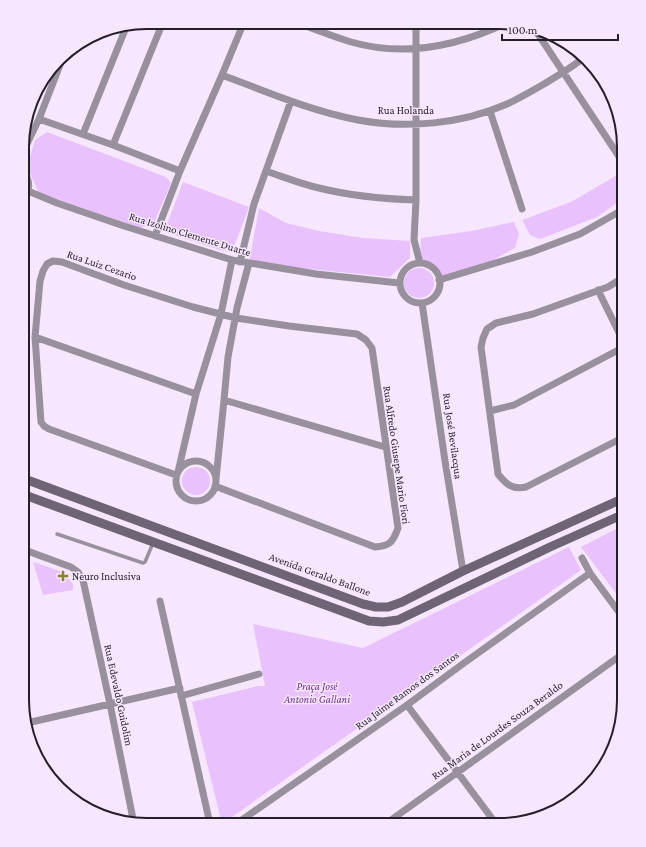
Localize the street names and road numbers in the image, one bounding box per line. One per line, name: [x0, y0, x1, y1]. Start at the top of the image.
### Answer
street label: Rua Holanda: [378, 104, 434, 116]
street label: Rua Izolino Clemente Duarte: [128, 210, 252, 258]
street label: Rua Luiz Cezario: [65, 247, 139, 283]
street label: Rua Alfredo Giusepe Mario Fiori: [380, 385, 413, 525]
street label: Rua José Bevilacqua: [440, 392, 465, 480]
street label: Avenida Geraldo Ballone: [267, 550, 373, 598]
street label: Rua Edevaldo Guidolim: [102, 643, 136, 747]
street label: Rua Jaime Ramos dos Santos: [353, 648, 462, 732]
street label: Rua Maria de Lourdes Souza Beraldo: [429, 678, 565, 782]

